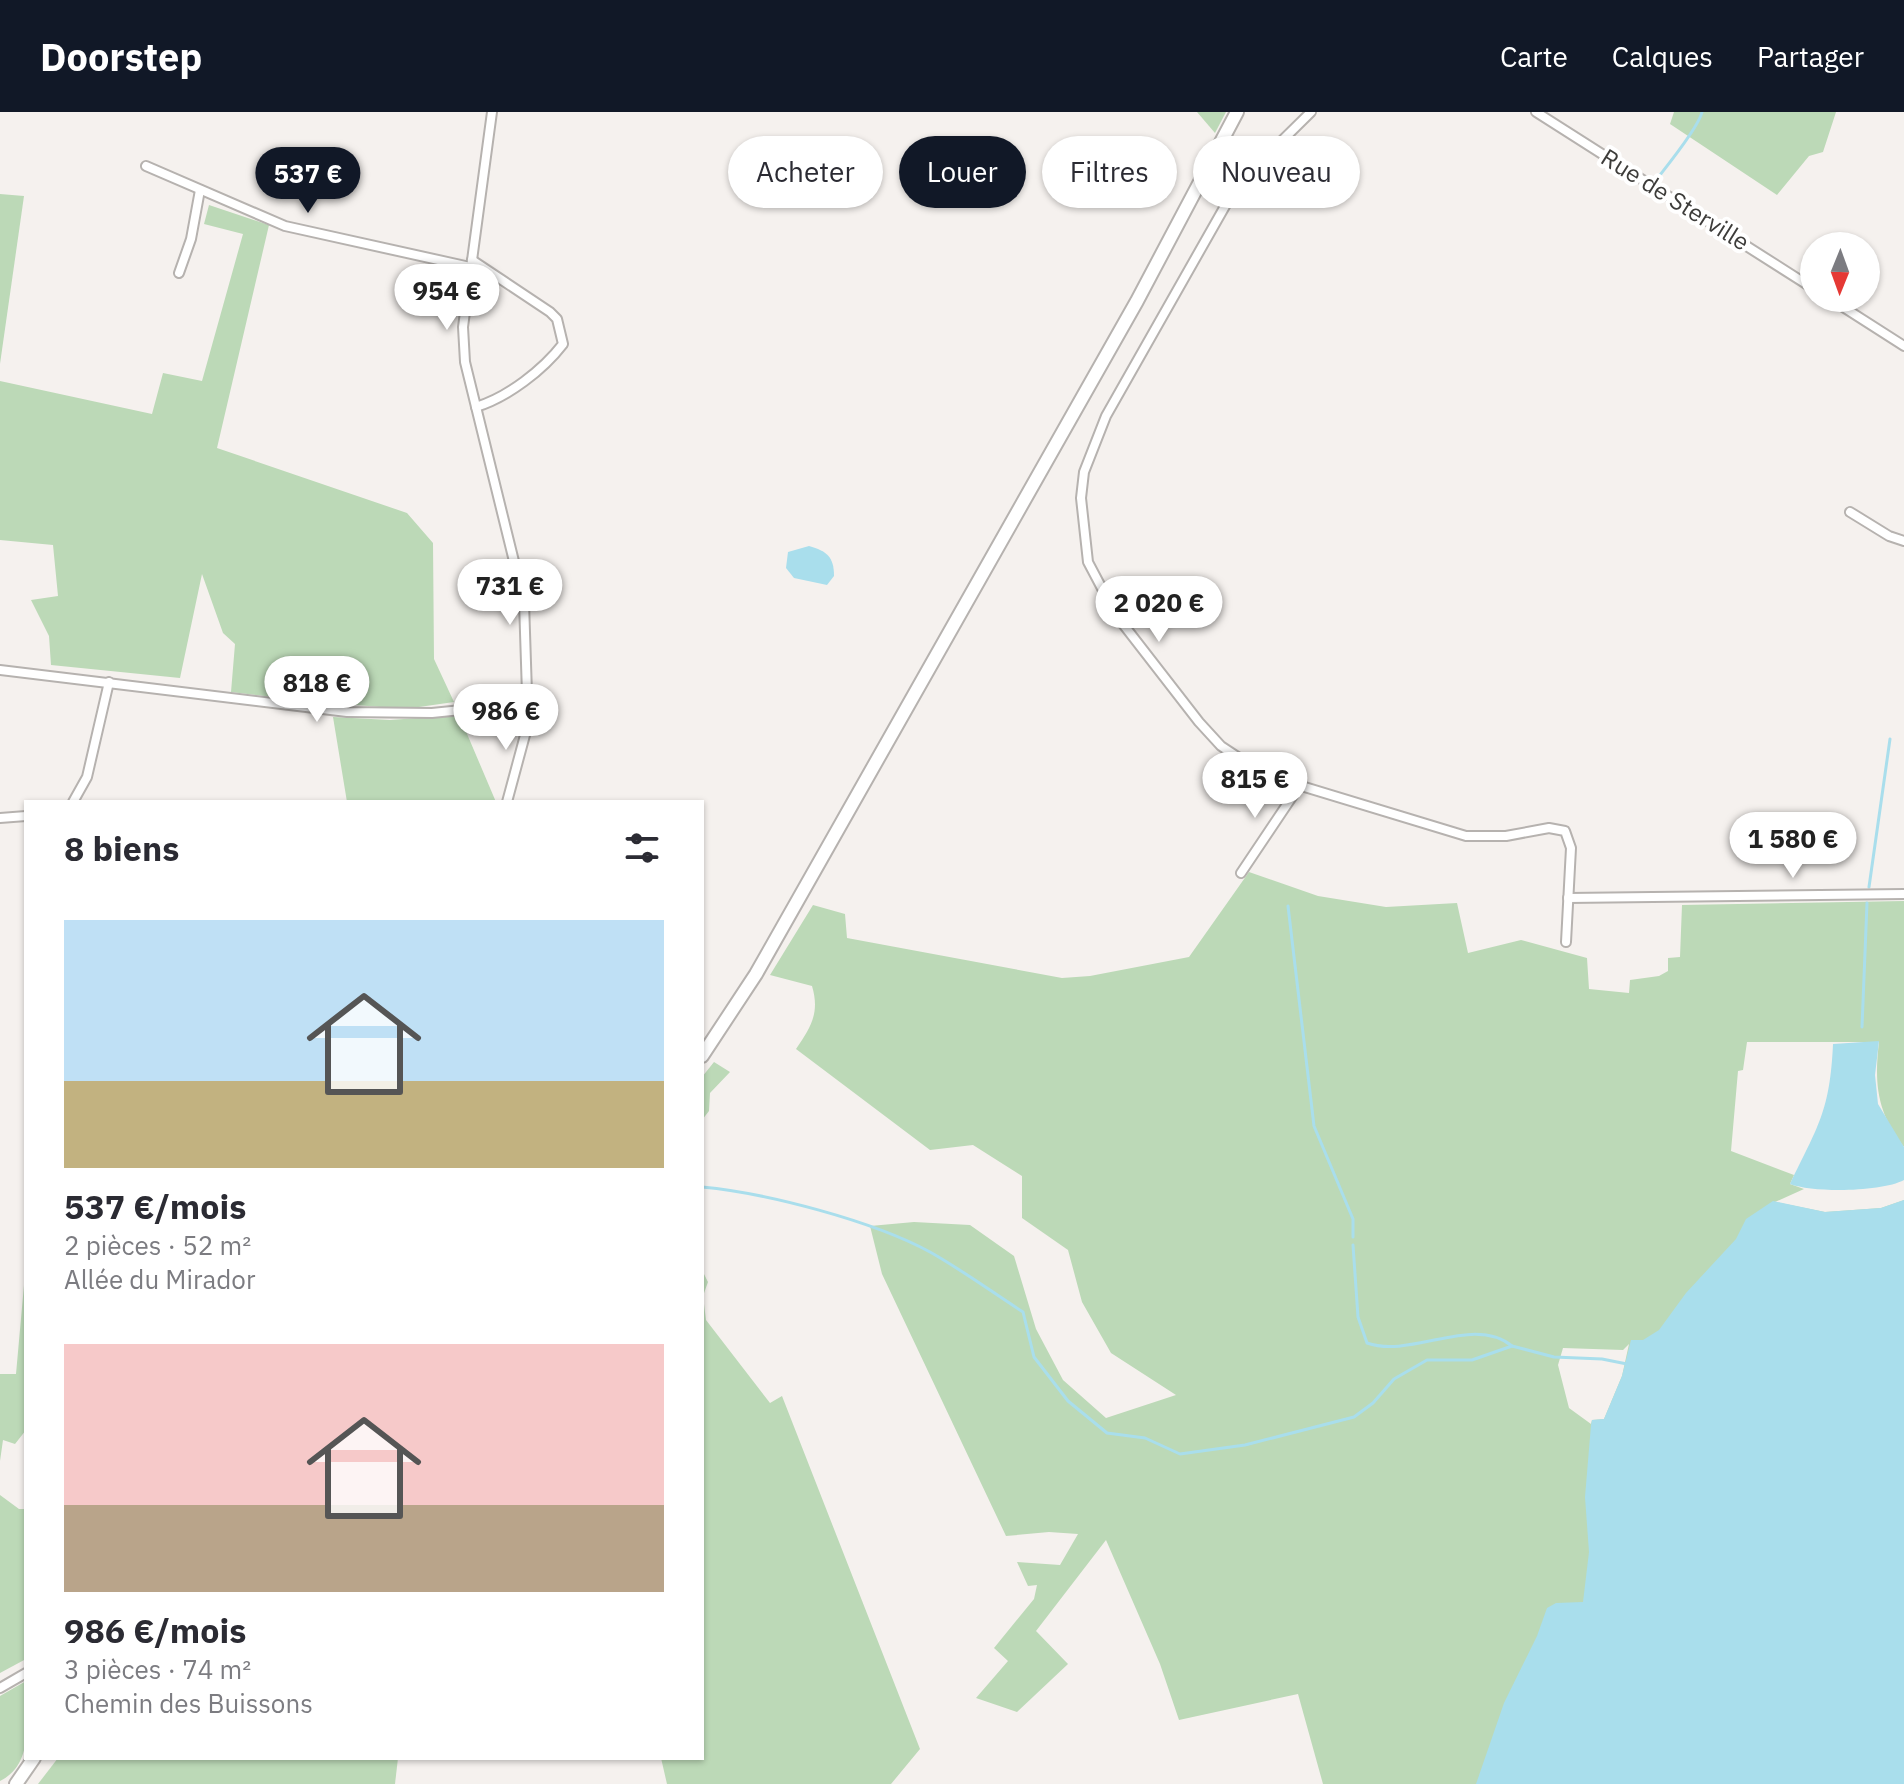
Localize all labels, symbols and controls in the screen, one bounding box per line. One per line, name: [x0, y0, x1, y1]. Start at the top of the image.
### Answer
text: Doorstep: [40, 32, 202, 81]
text: Carte: [1500, 38, 1568, 75]
text: Calques: [1612, 38, 1713, 75]
text: Partager: [1757, 38, 1864, 75]
chip: Acheter: [728, 136, 883, 208]
chip: Louer: [899, 136, 1026, 208]
chip: Filtres: [1042, 136, 1177, 208]
chip: Nouveau: [1193, 136, 1360, 208]
street label: Rue de Sterville: [1595, 141, 1756, 258]
pin: 537 €: [252, 147, 364, 215]
text: 537 €: [273, 156, 343, 190]
north arrow: [1800, 232, 1880, 312]
map controls: [1800, 232, 1880, 312]
pin: 954 €: [391, 264, 503, 332]
text: 954 €: [412, 273, 482, 307]
pin: 731 €: [454, 559, 566, 627]
text: 731 €: [475, 568, 545, 602]
pin: 2 020 €: [1085, 576, 1233, 644]
text: 2 020 €: [1114, 585, 1204, 619]
pin: 818 €: [261, 656, 373, 724]
text: 818 €: [282, 665, 352, 699]
pin: 986 €: [450, 684, 562, 752]
text: 986 €: [471, 693, 541, 727]
pin: 815 €: [1199, 752, 1311, 820]
text: 815 €: [1220, 761, 1290, 795]
pin: 1 580 €: [1719, 812, 1867, 880]
text: 1 580 €: [1748, 821, 1838, 855]
text: 8 biens: [64, 826, 179, 870]
icon: filters: [620, 826, 664, 870]
icon: home: [292, 972, 436, 1116]
text: 537 €/mois: [64, 1184, 246, 1228]
text: 2 pièces · 52 m²: [64, 1228, 251, 1262]
text: Allée du Mirador: [64, 1262, 255, 1296]
icon: home: [292, 1396, 436, 1540]
text: 986 €/mois: [64, 1608, 246, 1652]
text: 3 pièces · 74 m²: [64, 1652, 251, 1686]
text: Chemin des Buissons: [64, 1686, 313, 1720]

